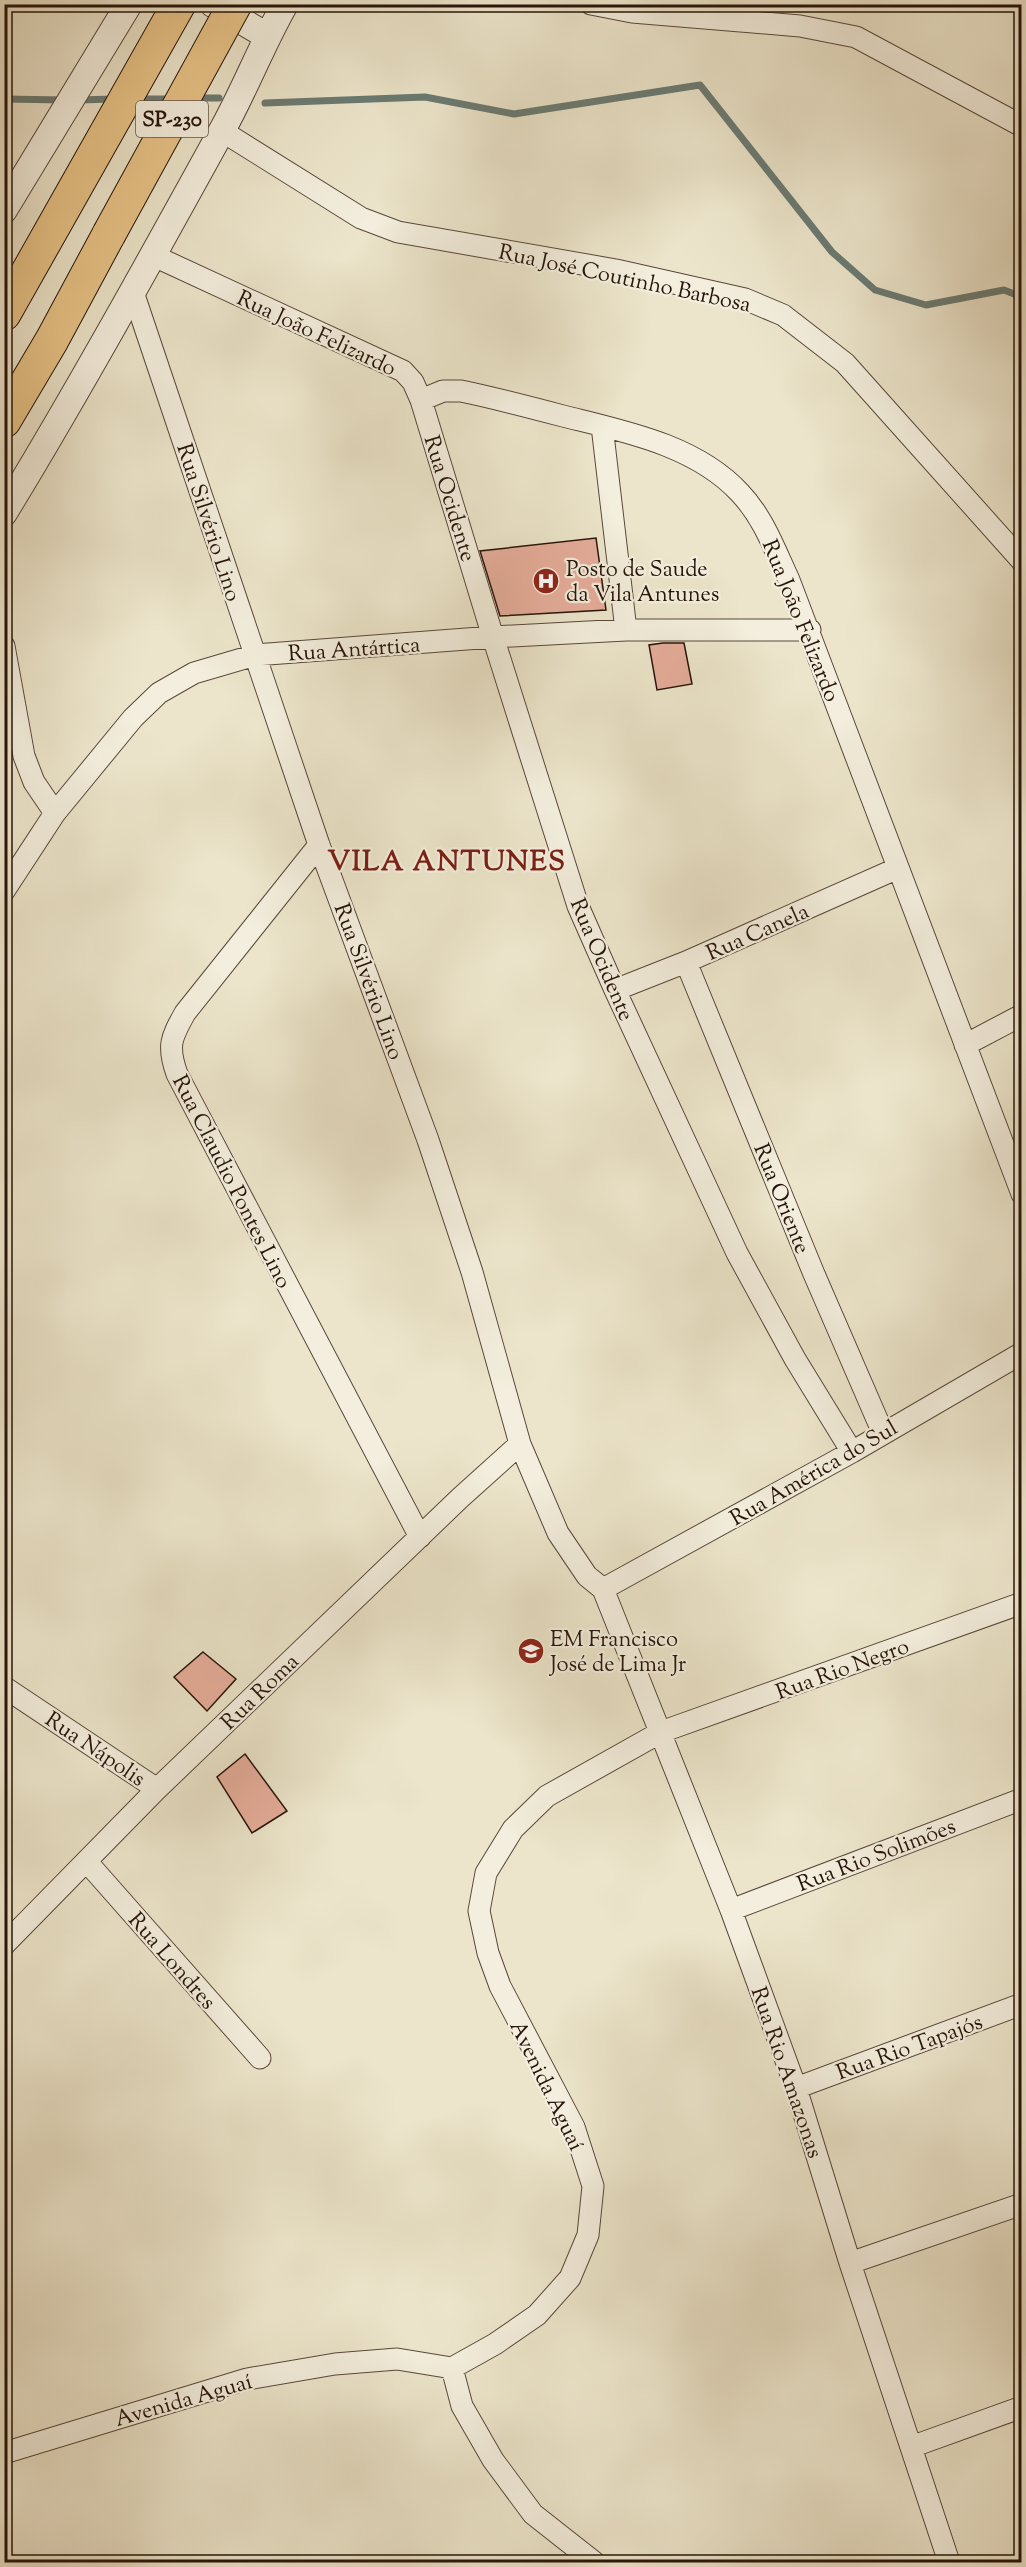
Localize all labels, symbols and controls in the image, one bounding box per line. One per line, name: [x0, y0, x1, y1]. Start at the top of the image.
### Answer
road number: SP-230: [136, 101, 208, 137]
street label: Rua José Coutinho Barbosa: [495, 238, 754, 322]
street label: Rua João Felizardo: [231, 284, 401, 386]
street label: Rua Ocidente: [414, 432, 483, 566]
street label: Rua Silvério Lino: [167, 440, 248, 606]
street label: Rua João Felizardo: [752, 535, 846, 707]
place label: Posto de Saude da Vila Antunes: [566, 555, 719, 612]
hospital icon: Posto de Saude da Vila Antunes: [531, 566, 561, 596]
street label: Rua Antártica: [287, 630, 421, 672]
district label: VILA ANTUNES: [328, 843, 566, 883]
street label: Rua Ocidente: [560, 894, 640, 1027]
street label: Rua Canela: [702, 897, 815, 971]
street label: Rua Silvério Lino: [324, 899, 410, 1065]
street label: Rua Claudio Pontes Lino: [162, 1070, 298, 1295]
street label: Rua Oriente: [744, 1139, 817, 1259]
street label: Rua América do Sul: [725, 1414, 904, 1536]
place label: EM Francisco José de Lima Jr: [549, 1625, 686, 1682]
street label: Rua Rio Negro: [772, 1632, 914, 1710]
school or university icon: EM Francisco José de Lima Jr: [516, 1636, 546, 1666]
street label: Rua Roma: [215, 1648, 308, 1739]
street label: Rua Nápolis: [38, 1705, 151, 1796]
street label: Rua Rio Solimões: [793, 1812, 961, 1902]
street label: Rua Londres: [119, 1906, 222, 2018]
street label: Rua Rio Amazonas: [741, 1983, 830, 2163]
street label: Rua Rio Tapajós: [832, 2008, 988, 2090]
street label: Avenida Aguaí: [500, 2016, 591, 2157]
street label: Avenida Aguaí: [111, 2367, 256, 2437]

